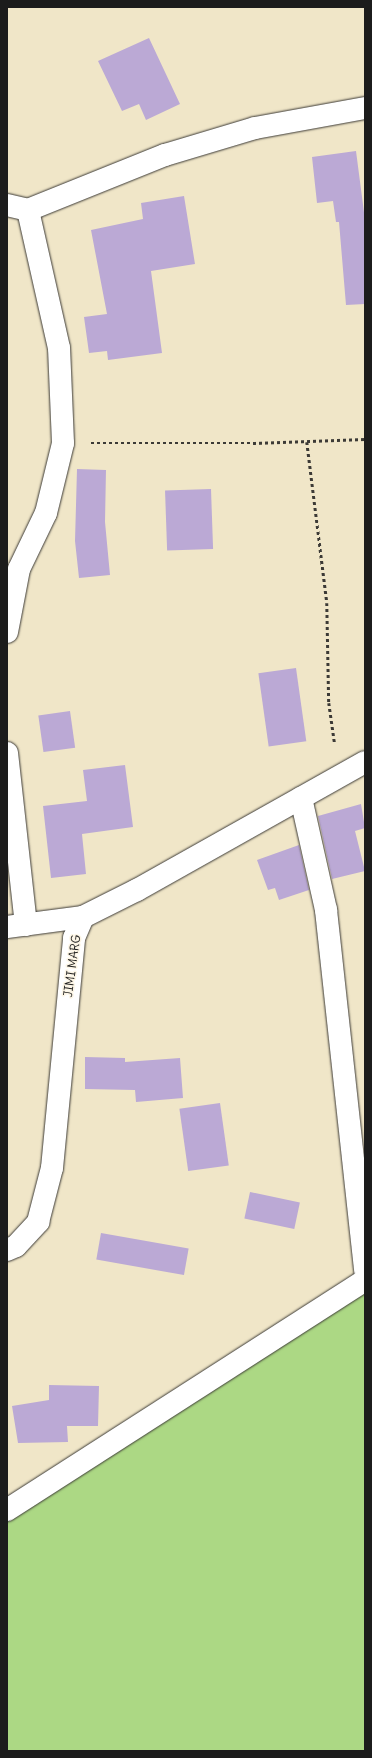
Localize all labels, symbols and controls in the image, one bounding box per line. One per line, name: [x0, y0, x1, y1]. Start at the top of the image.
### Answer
street label: JIMI MARG: [60, 934, 84, 998]

